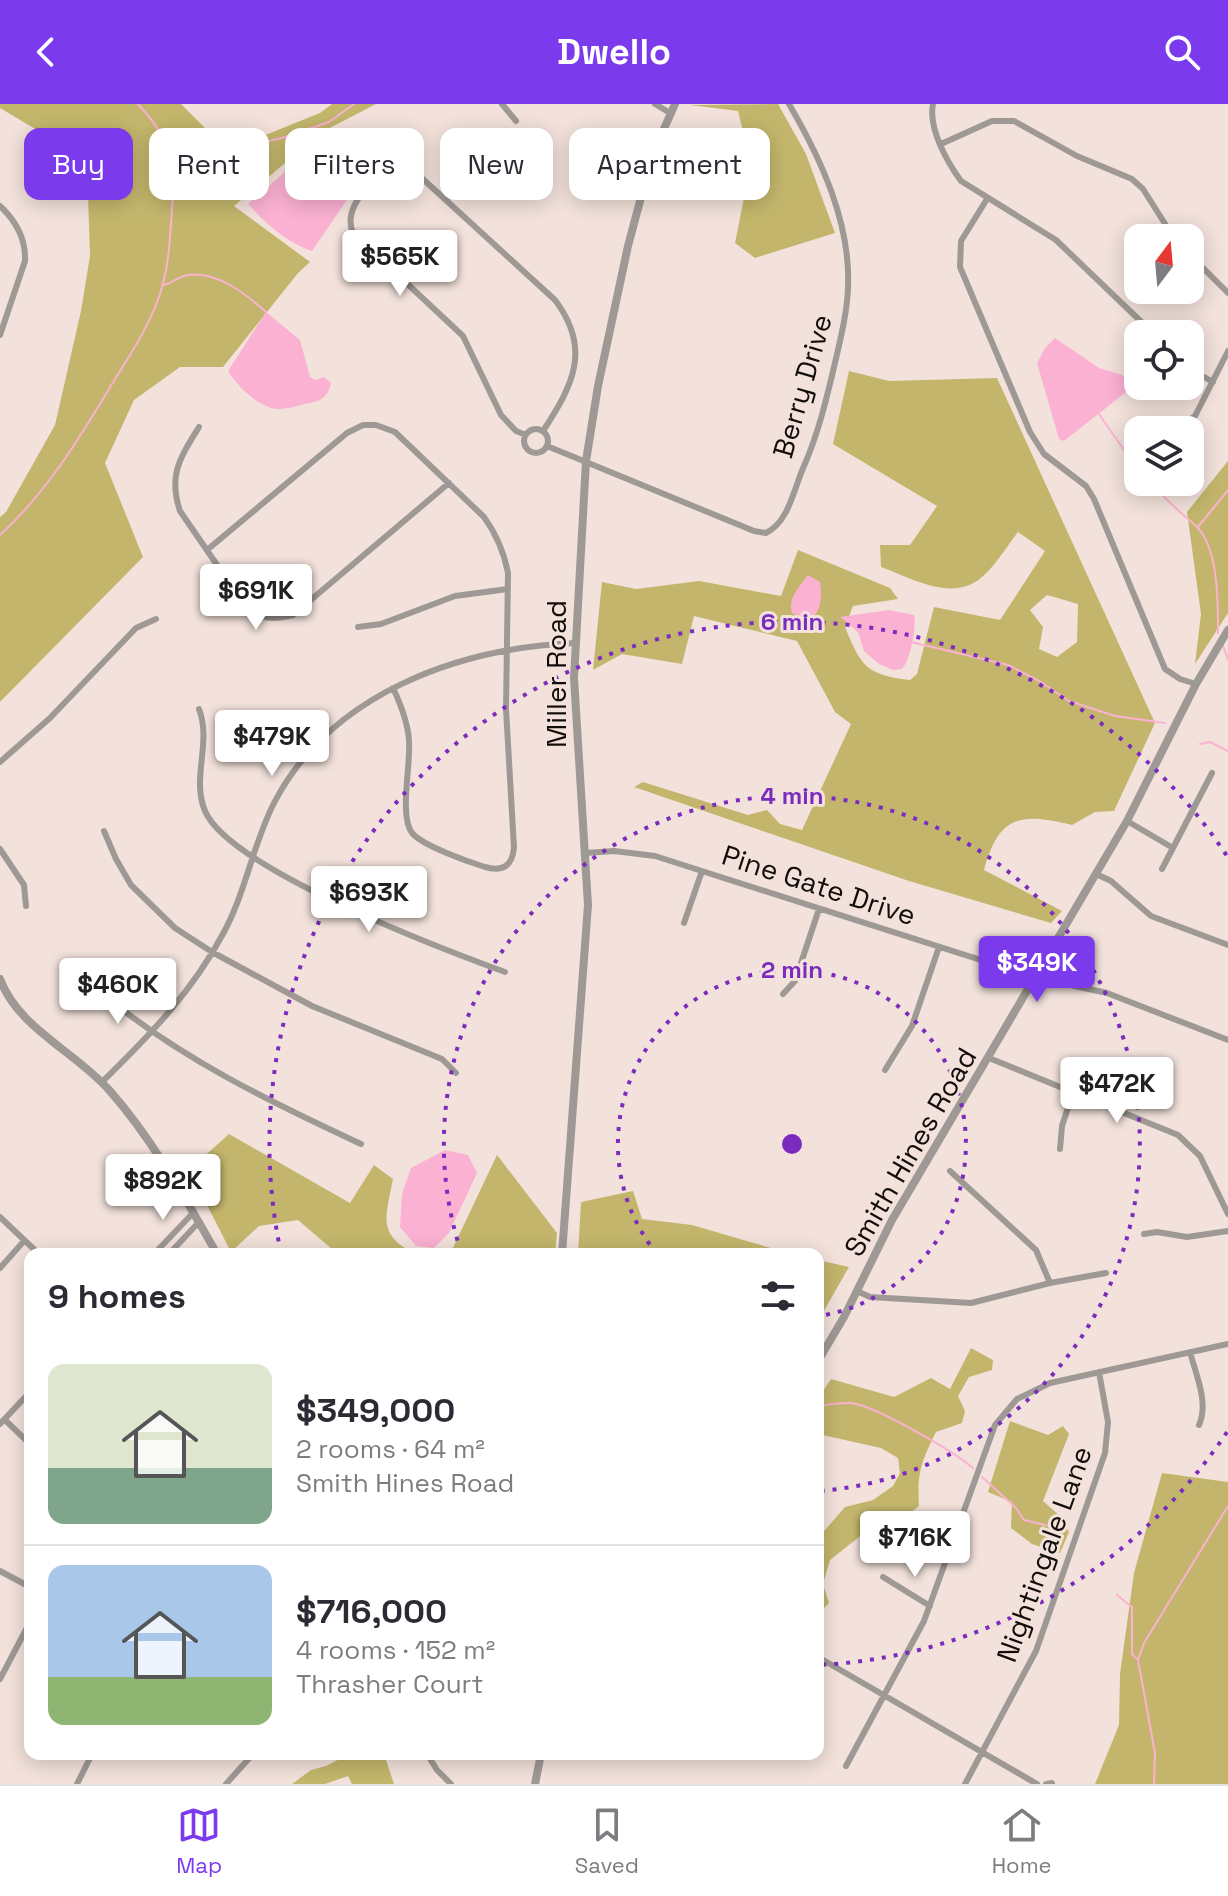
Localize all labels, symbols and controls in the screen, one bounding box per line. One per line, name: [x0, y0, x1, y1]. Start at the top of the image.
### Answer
text: Dwello: [557, 29, 671, 75]
icon: back: [24, 30, 68, 74]
icon: search: [1160, 30, 1204, 74]
chip: Buy: [24, 128, 133, 200]
chip: Rent: [149, 128, 269, 200]
chip: Filters: [285, 128, 424, 200]
chip: New: [440, 128, 553, 200]
chip: Apartment: [569, 128, 770, 200]
north arrow: [1124, 224, 1204, 304]
map controls: [1124, 224, 1204, 496]
pin: $565K: [344, 230, 456, 298]
text: $565K: [360, 239, 440, 273]
street label: Berry Drive: [764, 310, 840, 462]
button: locate: [1124, 320, 1204, 400]
button: layers: [1124, 416, 1204, 496]
pin: $691K: [200, 564, 312, 632]
text: $691K: [218, 573, 294, 607]
street label: Miller Road: [538, 600, 574, 748]
text: 6 min: [761, 606, 823, 637]
pin: $479K: [216, 710, 328, 778]
text: $479K: [233, 719, 311, 753]
text: 4 min: [760, 780, 824, 811]
street label: Pine Gate Drive: [718, 837, 920, 933]
pin: $693K: [313, 866, 425, 934]
text: $693K: [329, 875, 409, 909]
pin: $349K: [981, 936, 1093, 1004]
text: $349K: [997, 945, 1077, 979]
text: 2 min: [761, 954, 823, 985]
pin: $460K: [62, 958, 174, 1026]
text: $460K: [77, 967, 159, 1001]
street label: Smith Hines Road: [836, 1041, 984, 1263]
pin: $472K: [1061, 1057, 1173, 1125]
text: $472K: [1078, 1066, 1156, 1100]
centre of rings: [778, 1130, 806, 1158]
pin: $892K: [107, 1154, 219, 1222]
text: $892K: [123, 1163, 203, 1197]
icon: filters: [756, 1274, 800, 1318]
text: 9 homes: [48, 1275, 186, 1318]
text: $349,000: [296, 1389, 455, 1432]
icon: home: [112, 1396, 208, 1492]
text: 2 rooms · 64 m²: [296, 1432, 485, 1466]
street label: Nightingale Lane: [988, 1441, 1100, 1667]
text: Smith Hines Road: [296, 1466, 514, 1500]
pin: $716K: [859, 1511, 971, 1579]
text: $716K: [878, 1520, 952, 1554]
text: $716,000: [296, 1590, 447, 1633]
icon: home: [112, 1597, 208, 1693]
text: 4 rooms · 152 m²: [296, 1633, 495, 1667]
text: Thrasher Court: [296, 1667, 483, 1701]
tab: Map: [176, 1803, 222, 1879]
tab: Saved: [575, 1803, 639, 1879]
tab: Home: [992, 1803, 1052, 1879]

